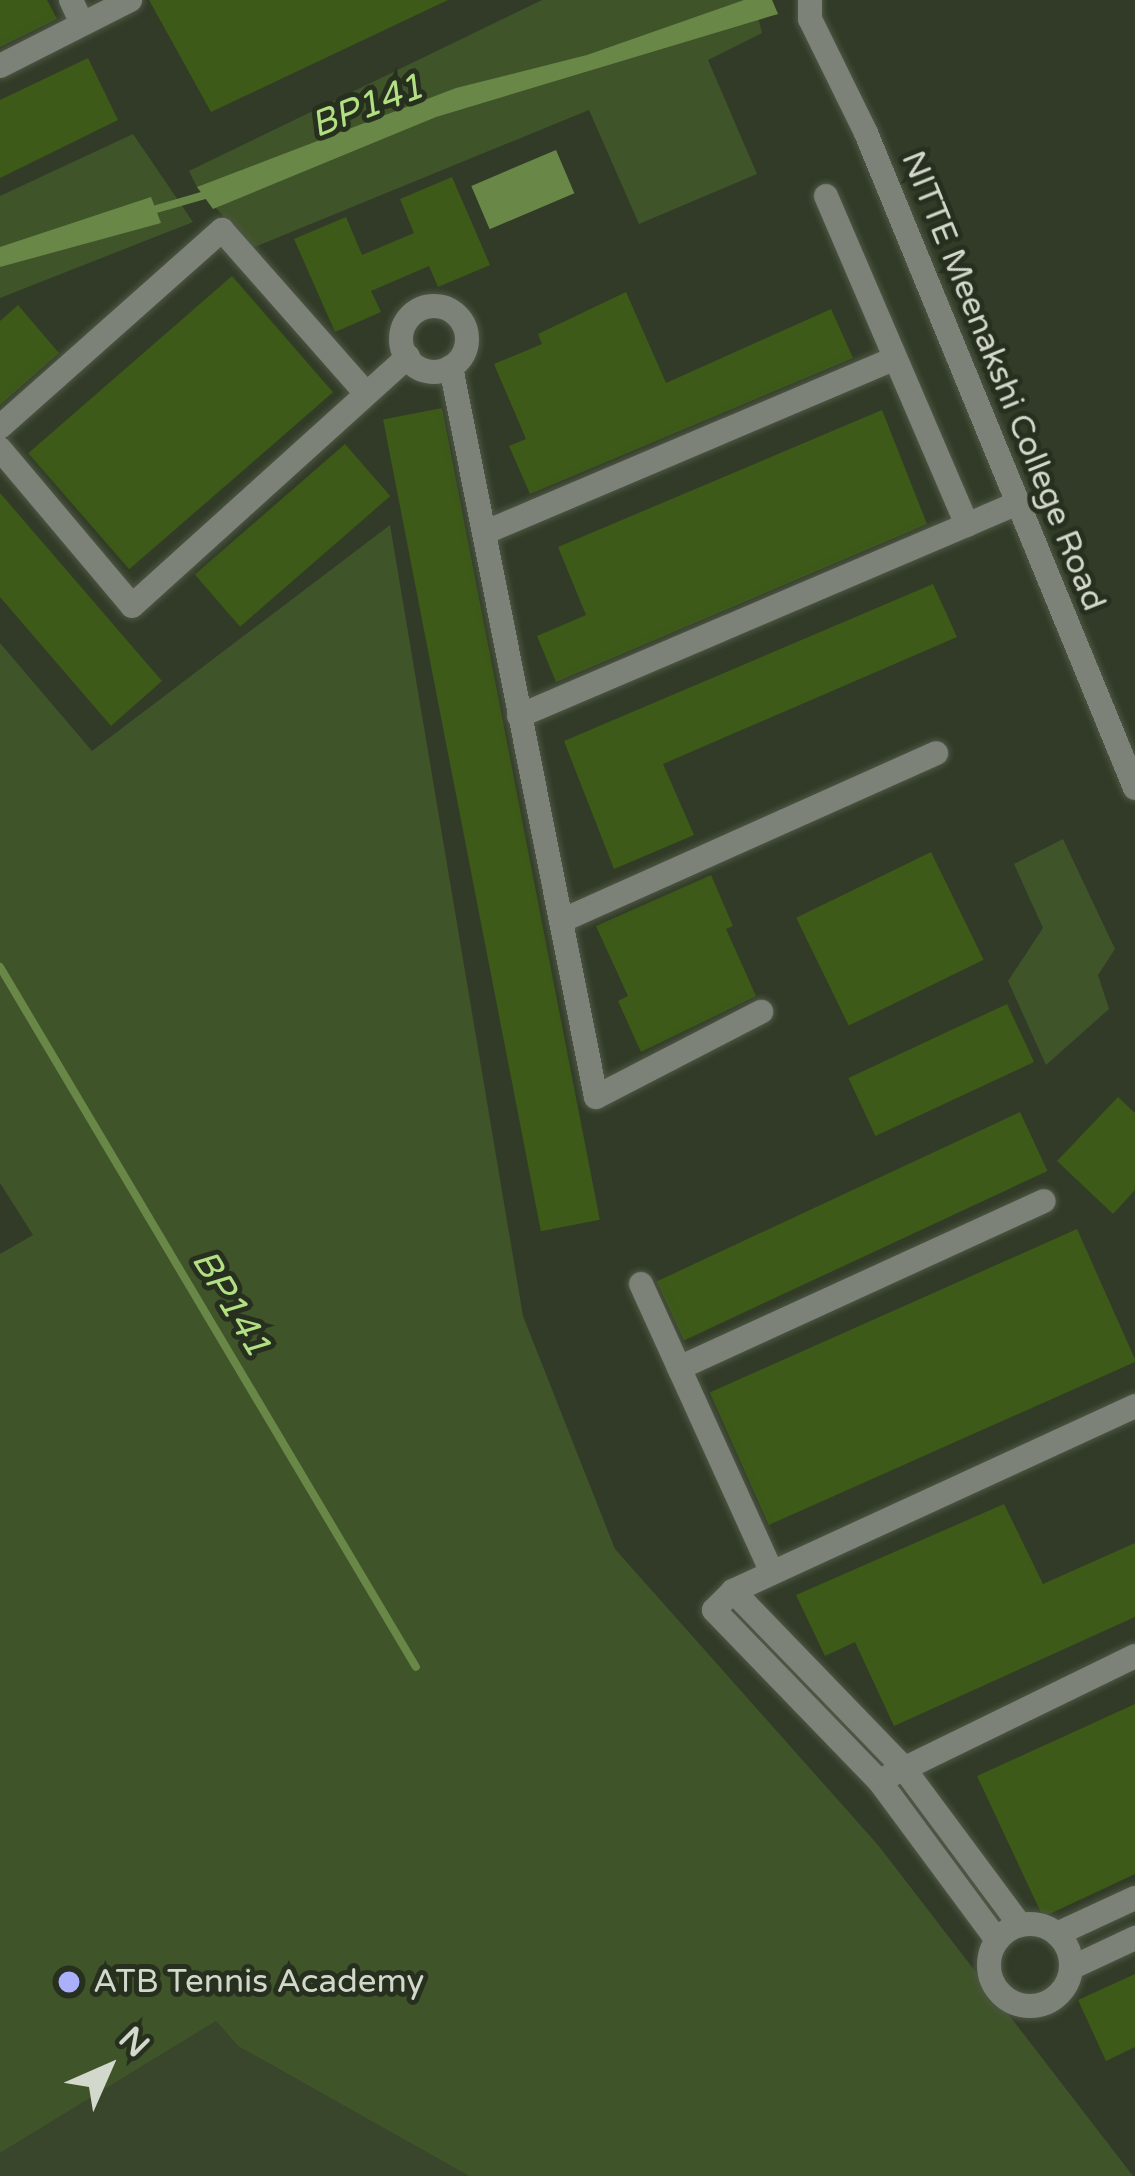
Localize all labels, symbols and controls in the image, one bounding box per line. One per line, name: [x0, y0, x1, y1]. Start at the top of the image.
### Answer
water label: BP141: [305, 65, 429, 147]
street label: NITTE Meenakshi College Road: [892, 145, 1114, 617]
water label: BP141: [182, 1242, 280, 1364]
place label: ATB Tennis Academy: [93, 1962, 424, 2002]
marker: ATB Tennis Academy: [56, 1969, 82, 1995]
north arrow: [48, 2008, 168, 2128]
text: N: [111, 2019, 157, 2065]

